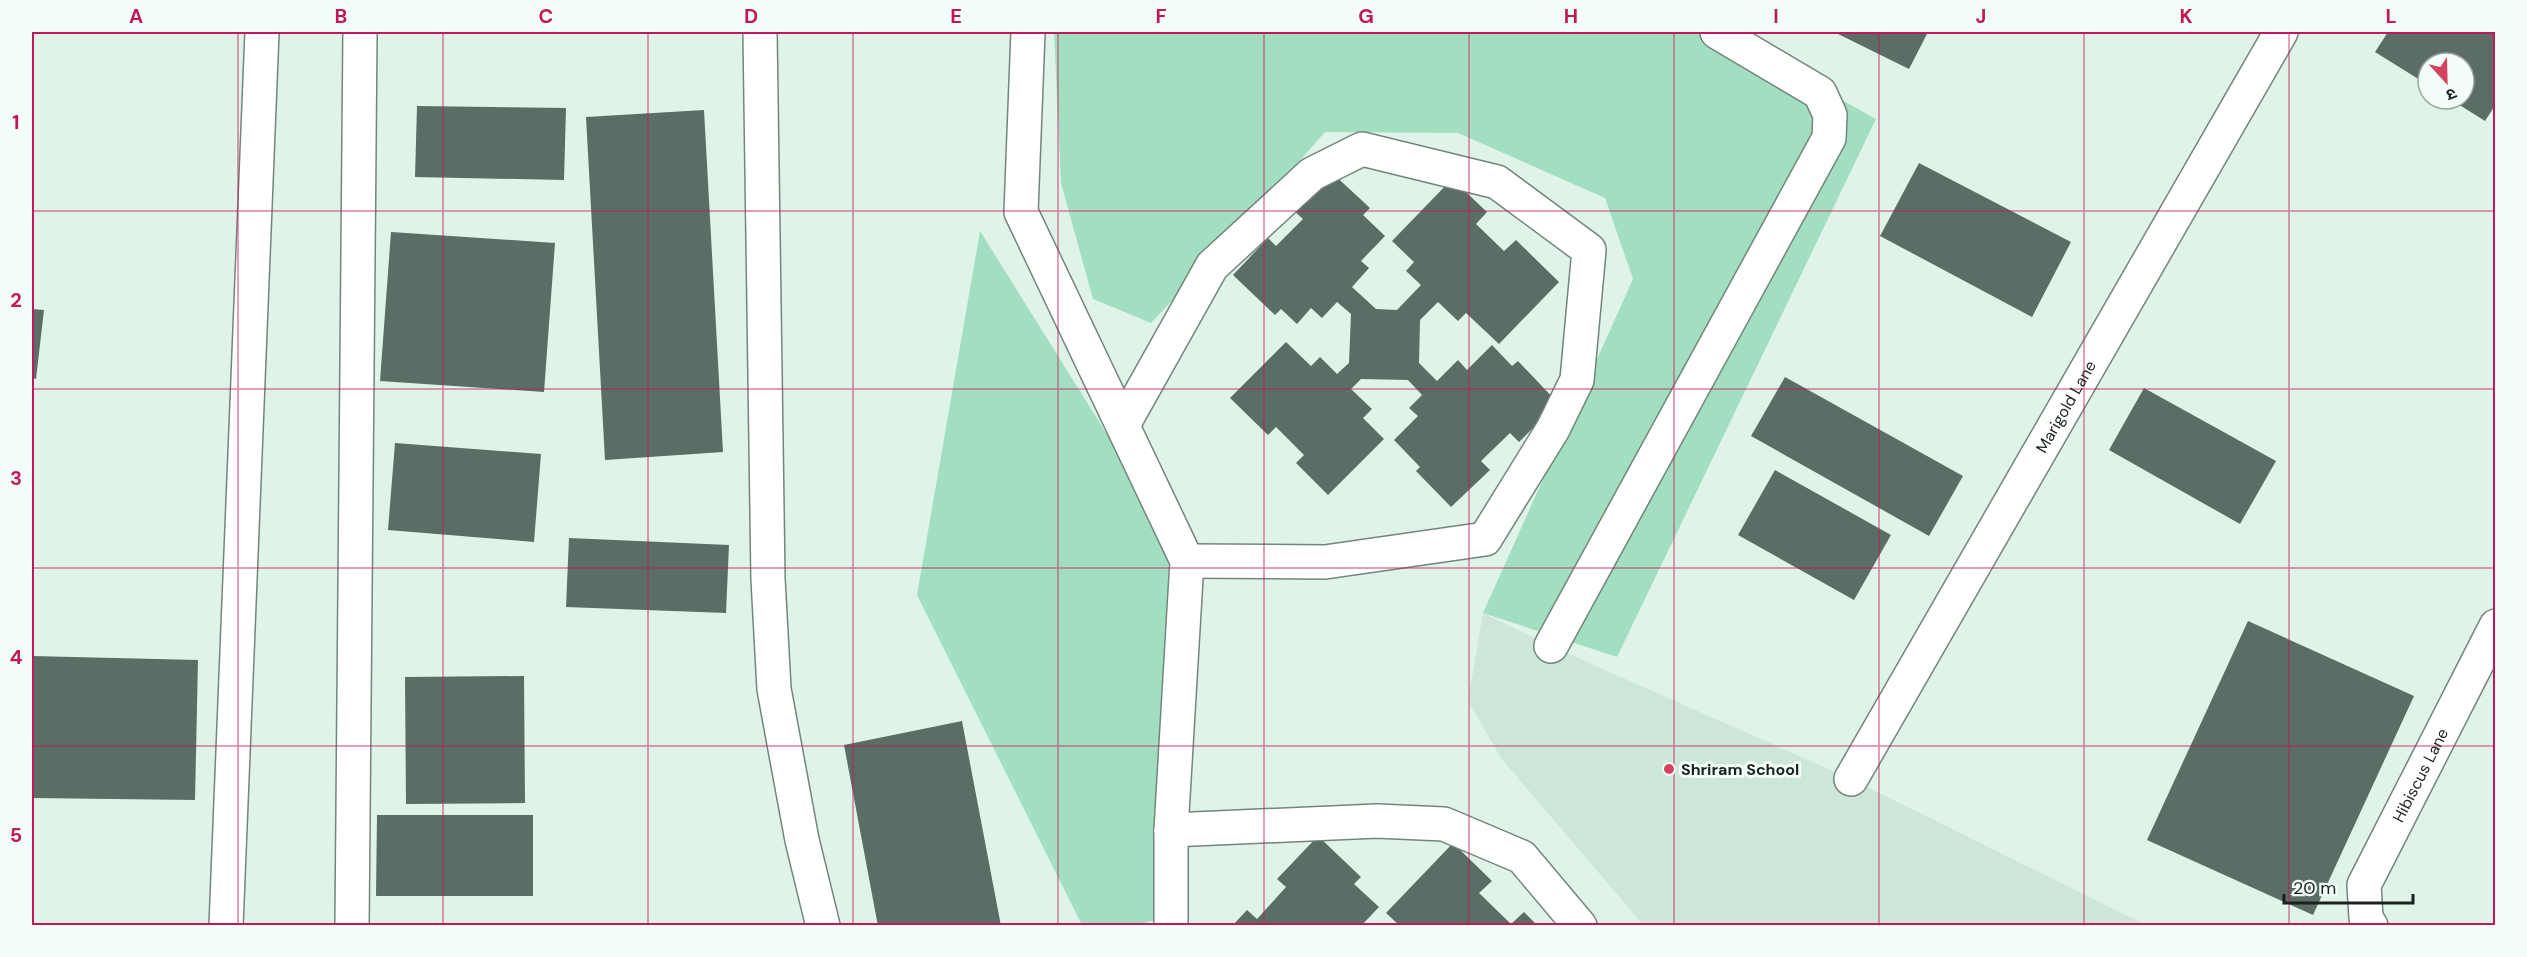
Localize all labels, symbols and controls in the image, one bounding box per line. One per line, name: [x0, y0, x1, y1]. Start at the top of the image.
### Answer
text: A: [129, 3, 143, 29]
text: B: [335, 3, 347, 29]
text: C: [539, 3, 553, 29]
text: D: [744, 3, 758, 29]
text: E: [950, 3, 962, 29]
text: F: [1155, 3, 1167, 29]
text: G: [1358, 3, 1374, 29]
text: H: [1564, 3, 1578, 29]
text: I: [1773, 3, 1779, 29]
text: J: [1976, 3, 1986, 29]
text: K: [2179, 3, 2193, 29]
text: L: [2385, 3, 2397, 29]
north arrow: [2416, 51, 2476, 111]
text: उ: [2443, 83, 2460, 106]
text: 1: [12, 109, 20, 135]
text: 2: [10, 287, 22, 313]
street label: Marigold Lane: [2031, 357, 2101, 457]
text: 3: [10, 465, 22, 491]
text: 4: [10, 644, 23, 670]
street label: Hibiscus Lane: [2388, 725, 2453, 826]
place label: Shriram School: [1681, 759, 1799, 780]
marker: Shriram School: [1662, 762, 1676, 776]
text: 5: [10, 822, 22, 848]
scale bar: [2284, 867, 2413, 905]
text: 20 m: [2293, 876, 2336, 900]

